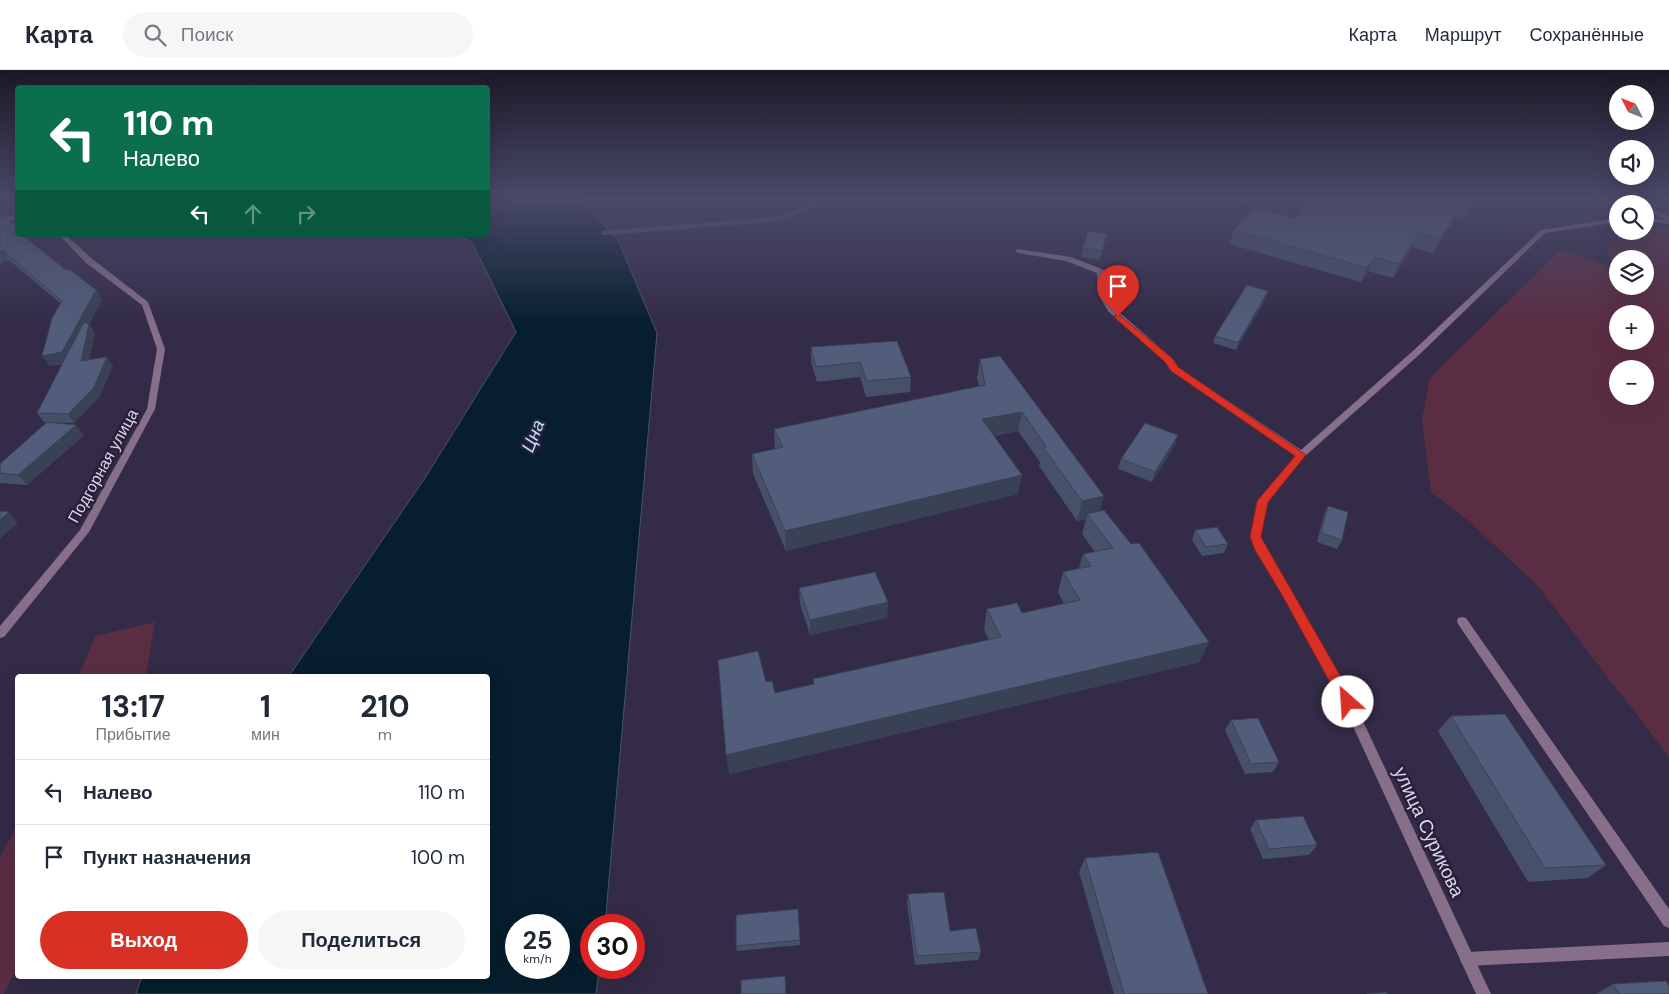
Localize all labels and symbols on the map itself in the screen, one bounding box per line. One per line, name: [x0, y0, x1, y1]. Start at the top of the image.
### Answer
north arrow: [1609, 85, 1654, 130]
pin: [1097, 265, 1139, 316]
street label: Подгорная улица: [63, 405, 143, 527]
water label: Цна: [516, 416, 550, 456]
position arrow: [1321, 675, 1373, 727]
street label: улица Сурикова: [1388, 763, 1470, 902]
speed limit sign: 30: [580, 914, 645, 979]

